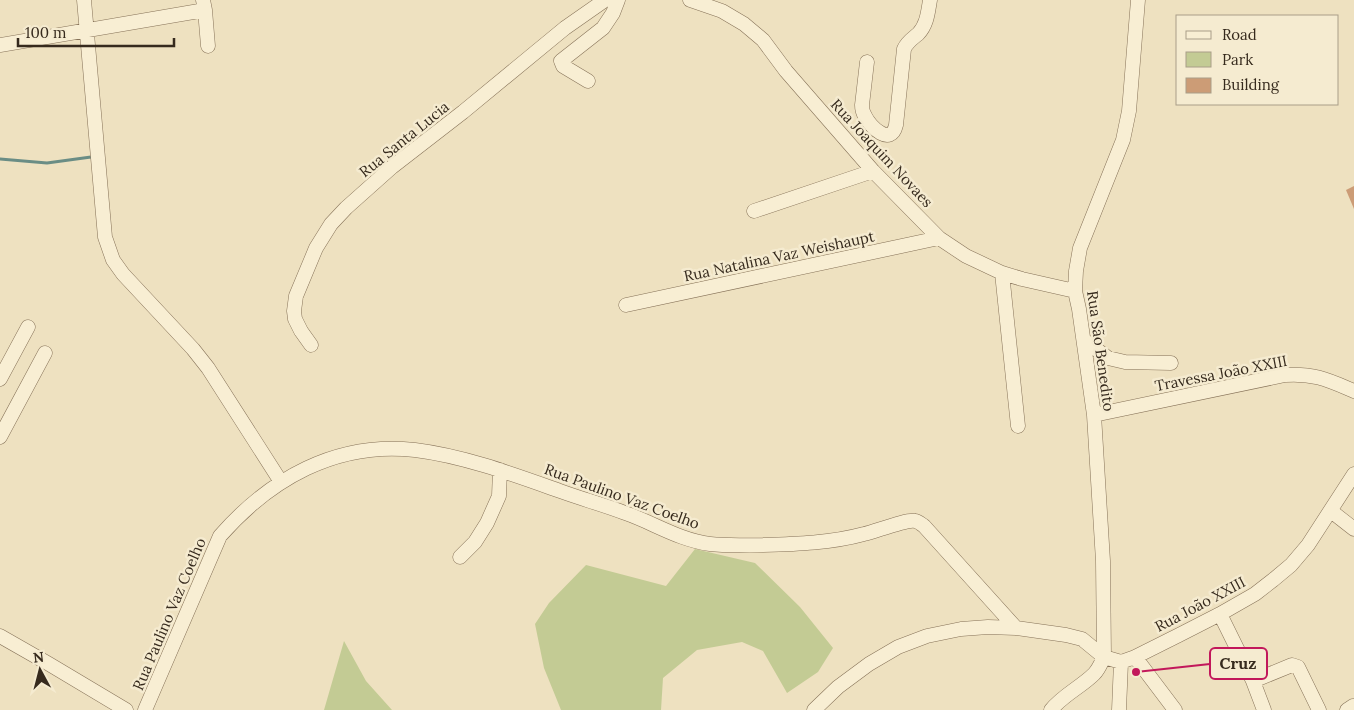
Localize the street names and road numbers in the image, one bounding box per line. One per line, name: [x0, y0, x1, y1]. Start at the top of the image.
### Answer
street label: Rua Joaquim Novaes: [827, 95, 937, 211]
street label: Rua Santa Lucia: [355, 97, 453, 181]
street label: Rua Natalina Vaz Weishaupt: [682, 226, 876, 286]
street label: Rua São Benedito: [1083, 289, 1119, 413]
street label: Travessa João XXIII: [1153, 351, 1289, 395]
street label: Rua Paulino Vaz Coelho: [542, 459, 702, 533]
street label: Rua Paulino Vaz Coelho: [128, 535, 210, 693]
street label: Rua João XXIII: [1151, 572, 1249, 636]

